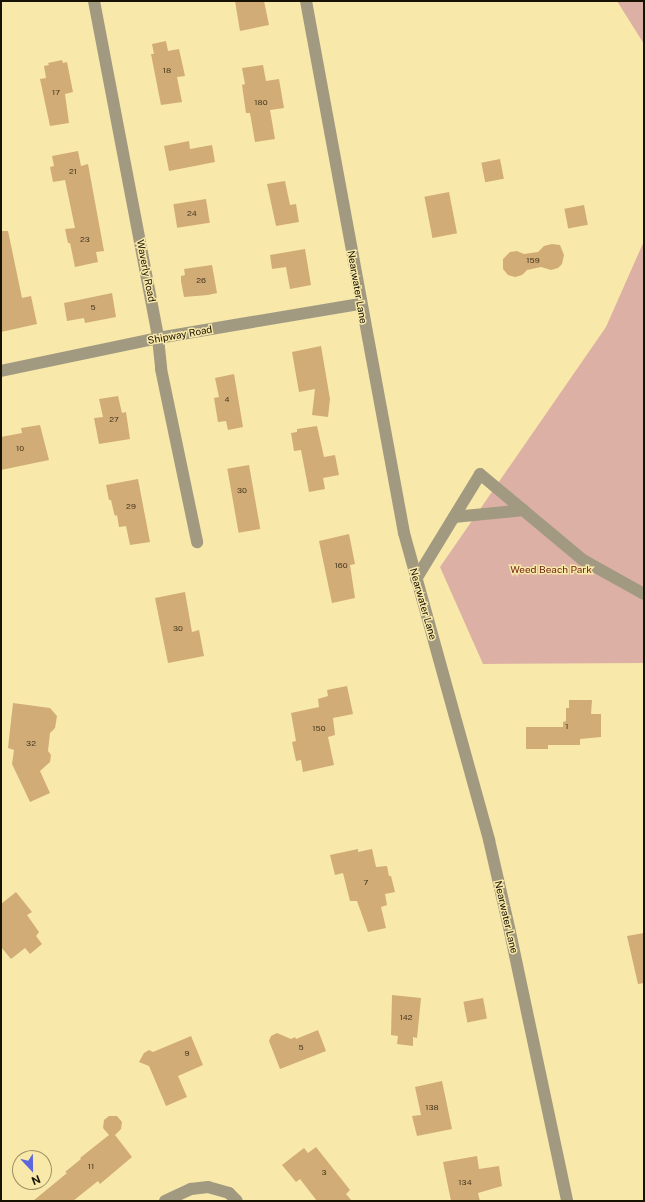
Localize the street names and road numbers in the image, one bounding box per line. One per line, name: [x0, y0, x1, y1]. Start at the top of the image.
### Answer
street label: Waverly Road: [134, 239, 158, 303]
street label: Nearwater Lane: [345, 250, 369, 324]
street label: Shipway Road: [147, 323, 213, 347]
street label: Nearwater Lane: [407, 567, 439, 641]
street label: Nearwater Lane: [492, 880, 520, 954]

